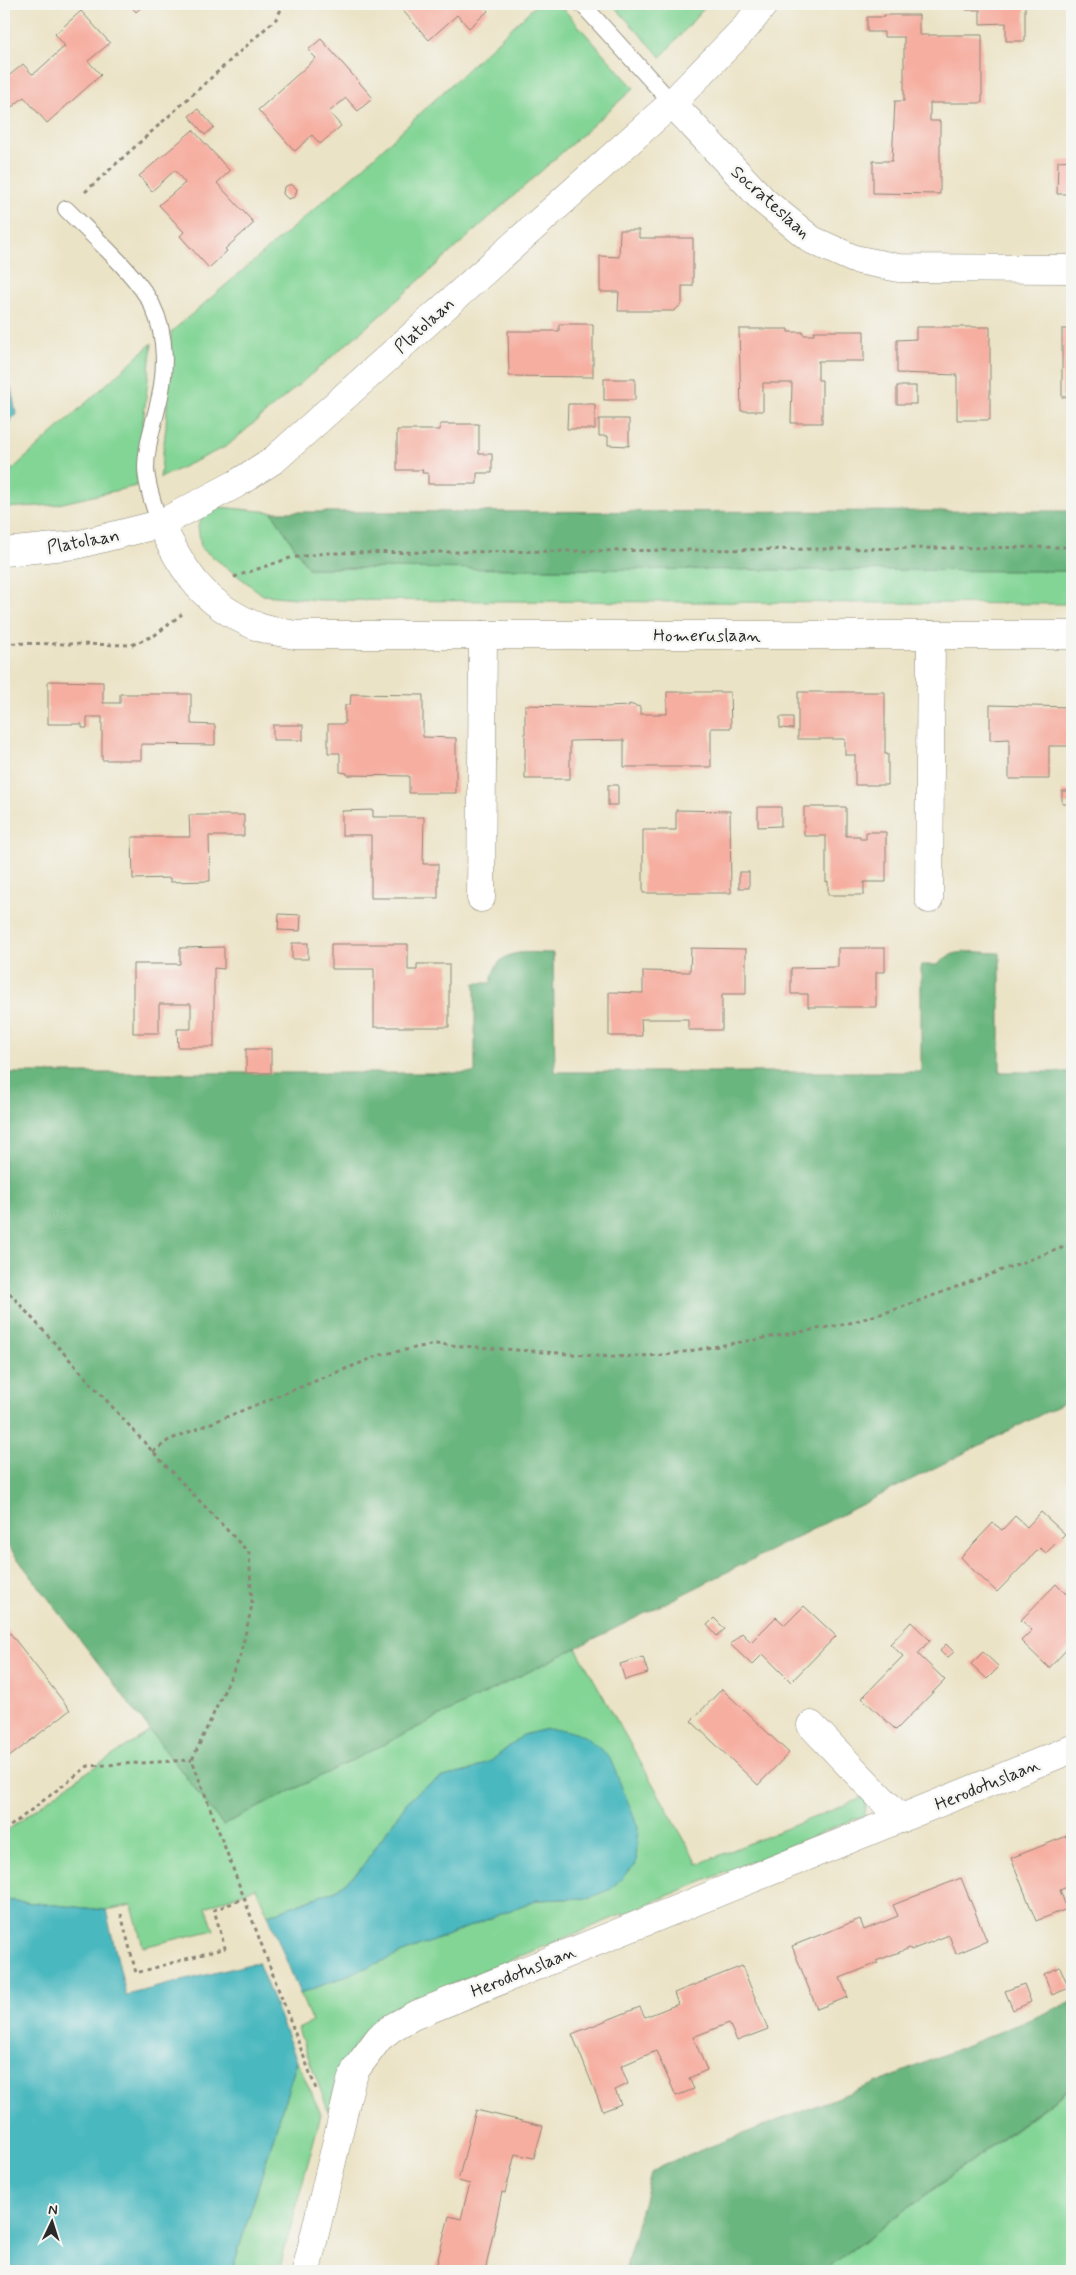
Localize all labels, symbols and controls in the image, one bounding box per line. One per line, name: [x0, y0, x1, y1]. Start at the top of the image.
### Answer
street label: Socrateslaan: [725, 161, 815, 245]
street label: Platolaan: [389, 292, 460, 359]
street label: Platolaan: [45, 524, 121, 560]
street label: Homeruslaan: [653, 624, 761, 648]
street label: Herodotuslaan: [931, 1753, 1043, 1817]
street label: Herodotuslaan: [467, 1940, 579, 2004]
north arrow: [28, 2198, 78, 2248]
text: N: [48, 2201, 58, 2219]

